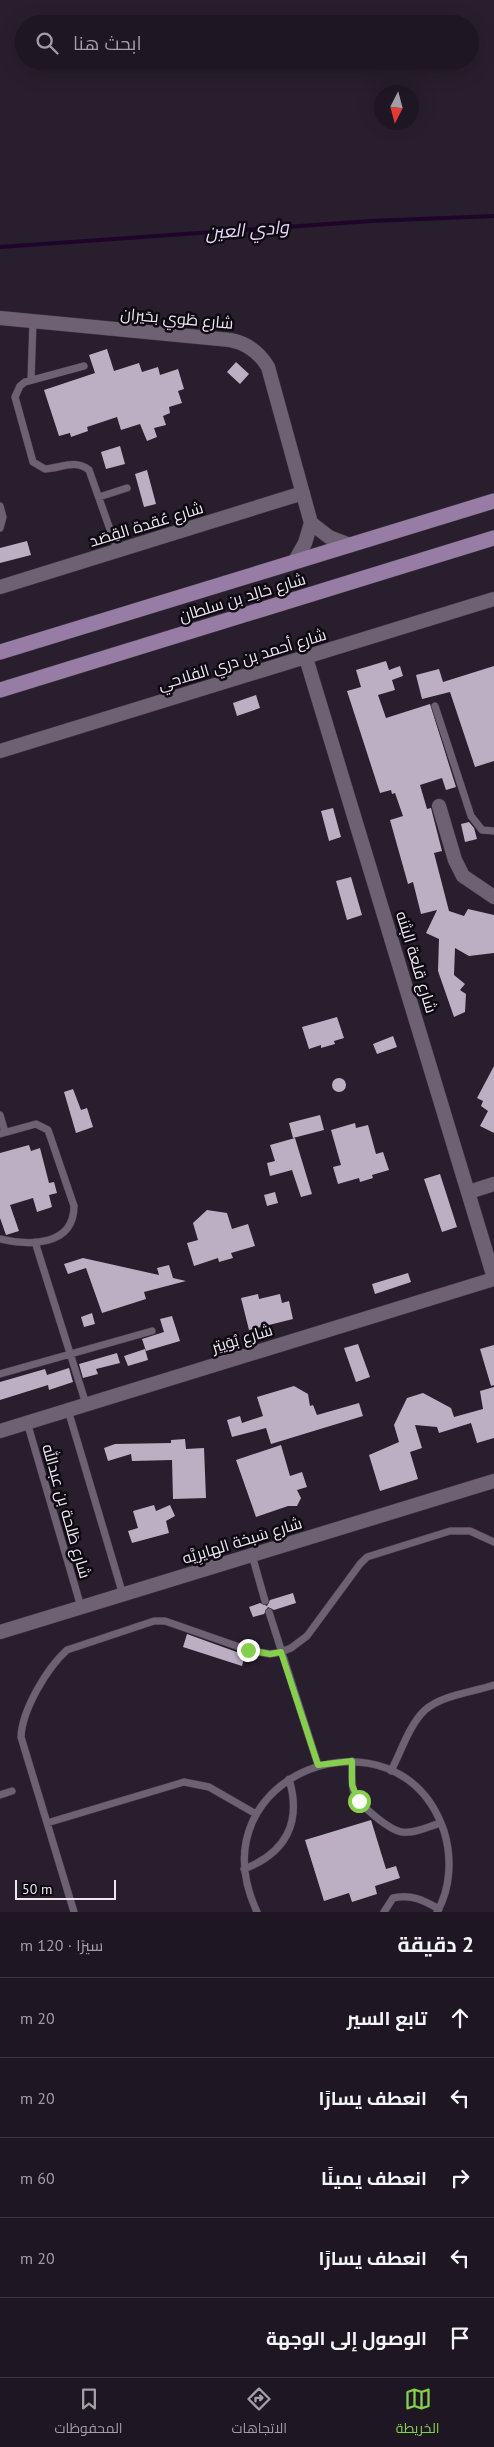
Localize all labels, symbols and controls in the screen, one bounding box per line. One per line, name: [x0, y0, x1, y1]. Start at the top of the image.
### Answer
search box: [15, 15, 479, 70]
icon: search: [33, 29, 61, 57]
text: ابحث هنا: [73, 31, 142, 55]
north arrow: [374, 85, 419, 130]
water label: وادي العين: [205, 215, 291, 247]
street label: شارع طَوي بحَيران: [119, 303, 234, 337]
street label: شارع عُقدة القِصَد: [87, 497, 206, 553]
street label: شارع خالِد بن سلطان: [176, 568, 308, 628]
street label: شارع أحمد بن دري الفلاحي: [155, 624, 330, 698]
street label: شارع قلعة البثنه: [390, 909, 442, 1016]
street label: شارع بُوَيتِر: [208, 1319, 275, 1359]
street label: شارع طَلحة بن عبدالله: [36, 1441, 96, 1581]
street label: شارع سَبخة الهايرِيَّه: [180, 1512, 305, 1570]
route end: [237, 1639, 260, 1662]
route start: [348, 1790, 371, 1813]
scale bar: [15, 1877, 116, 1900]
text: 50 m: [22, 1880, 52, 1898]
text: 2 دقيقة: [397, 1931, 474, 1958]
text: سيرًا · 120 m: [20, 1935, 103, 1955]
icon: ahead: [446, 2004, 474, 2032]
text: تابع السير: [347, 2006, 427, 2030]
text: 20 m: [20, 2008, 55, 2028]
icon: left: [446, 2084, 474, 2112]
text: انعطف يسارًا: [319, 2086, 427, 2110]
text: 20 m: [20, 2088, 55, 2108]
icon: right: [446, 2164, 474, 2192]
text: انعطف يمينًا: [321, 2166, 427, 2190]
text: 60 m: [20, 2168, 55, 2188]
icon: left: [446, 2244, 474, 2272]
text: انعطف يسارًا: [319, 2246, 427, 2270]
text: 20 m: [20, 2248, 55, 2268]
icon: arrive: [446, 2324, 474, 2352]
text: الوصول إلى الوجهة: [266, 2326, 427, 2350]
tab: المحفوظات: [54, 2385, 123, 2441]
tab: الاتجاهات: [232, 2385, 287, 2441]
tab: الخريطة: [396, 2385, 440, 2441]

